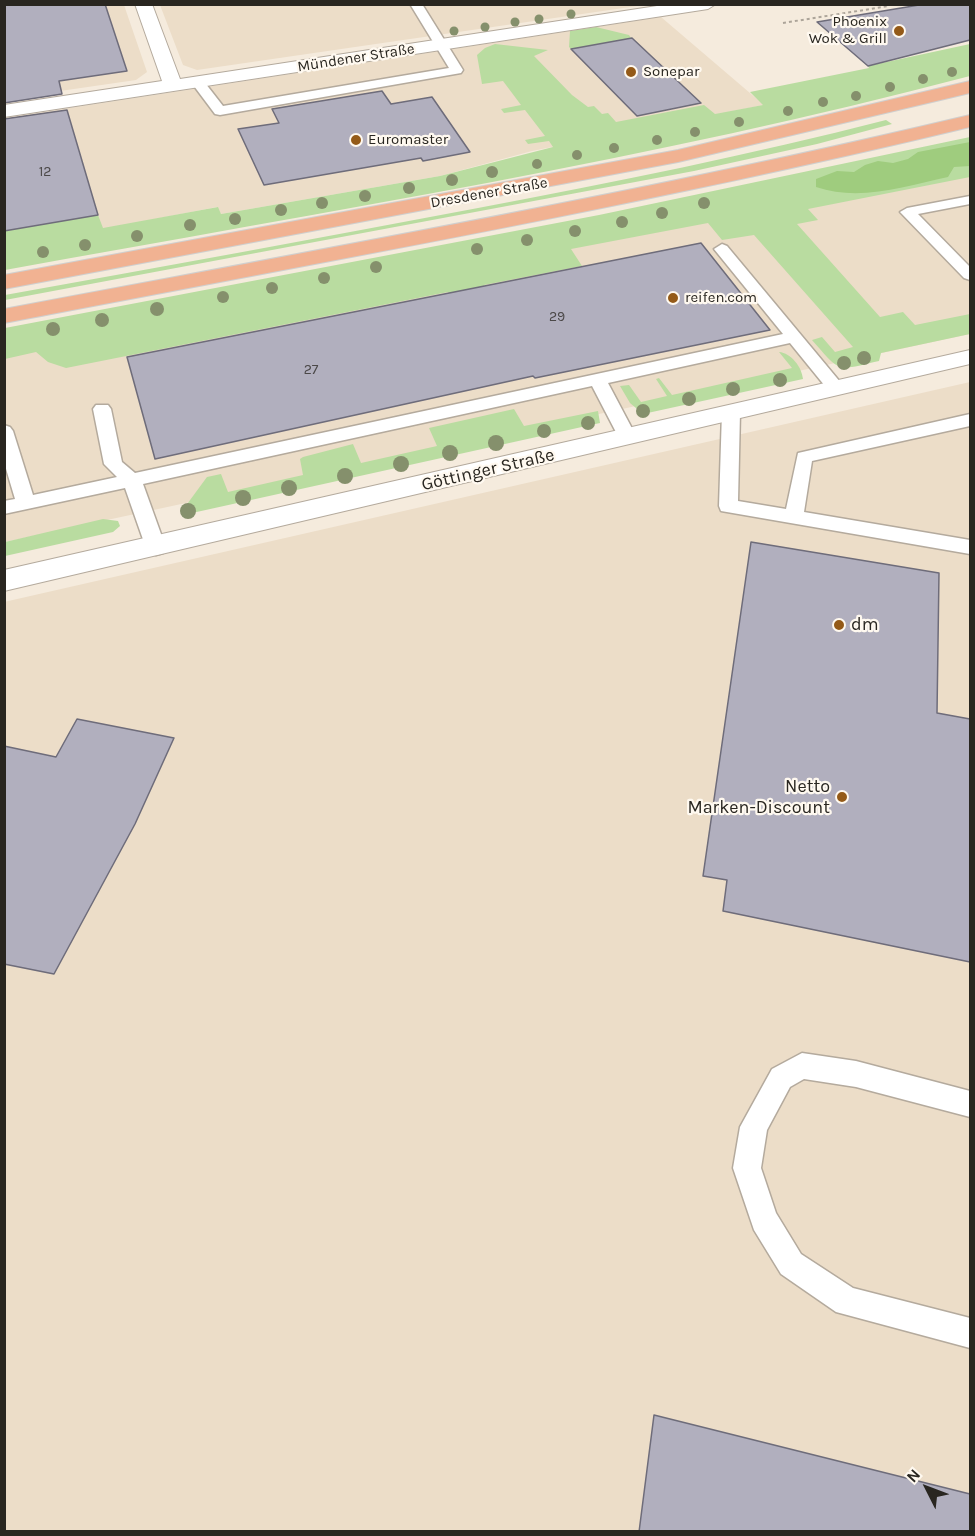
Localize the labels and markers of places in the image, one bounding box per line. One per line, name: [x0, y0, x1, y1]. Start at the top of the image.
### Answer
place label: Phoenix Wok & Grill: [809, 13, 887, 48]
marker: Phoenix Wok & Grill: [892, 24, 906, 38]
place label: Sonepar: [643, 63, 699, 81]
marker: Sonepar: [624, 65, 638, 79]
place label: Euromaster: [368, 131, 448, 149]
marker: Euromaster: [349, 133, 363, 147]
place label: reifen.com: [685, 289, 757, 307]
marker: reifen.com: [666, 291, 680, 305]
place label: dm: [851, 614, 879, 636]
marker: dm: [832, 618, 846, 632]
place label: Netto Marken-Discount: [687, 776, 830, 818]
marker: Netto Marken-Discount: [835, 790, 849, 804]

